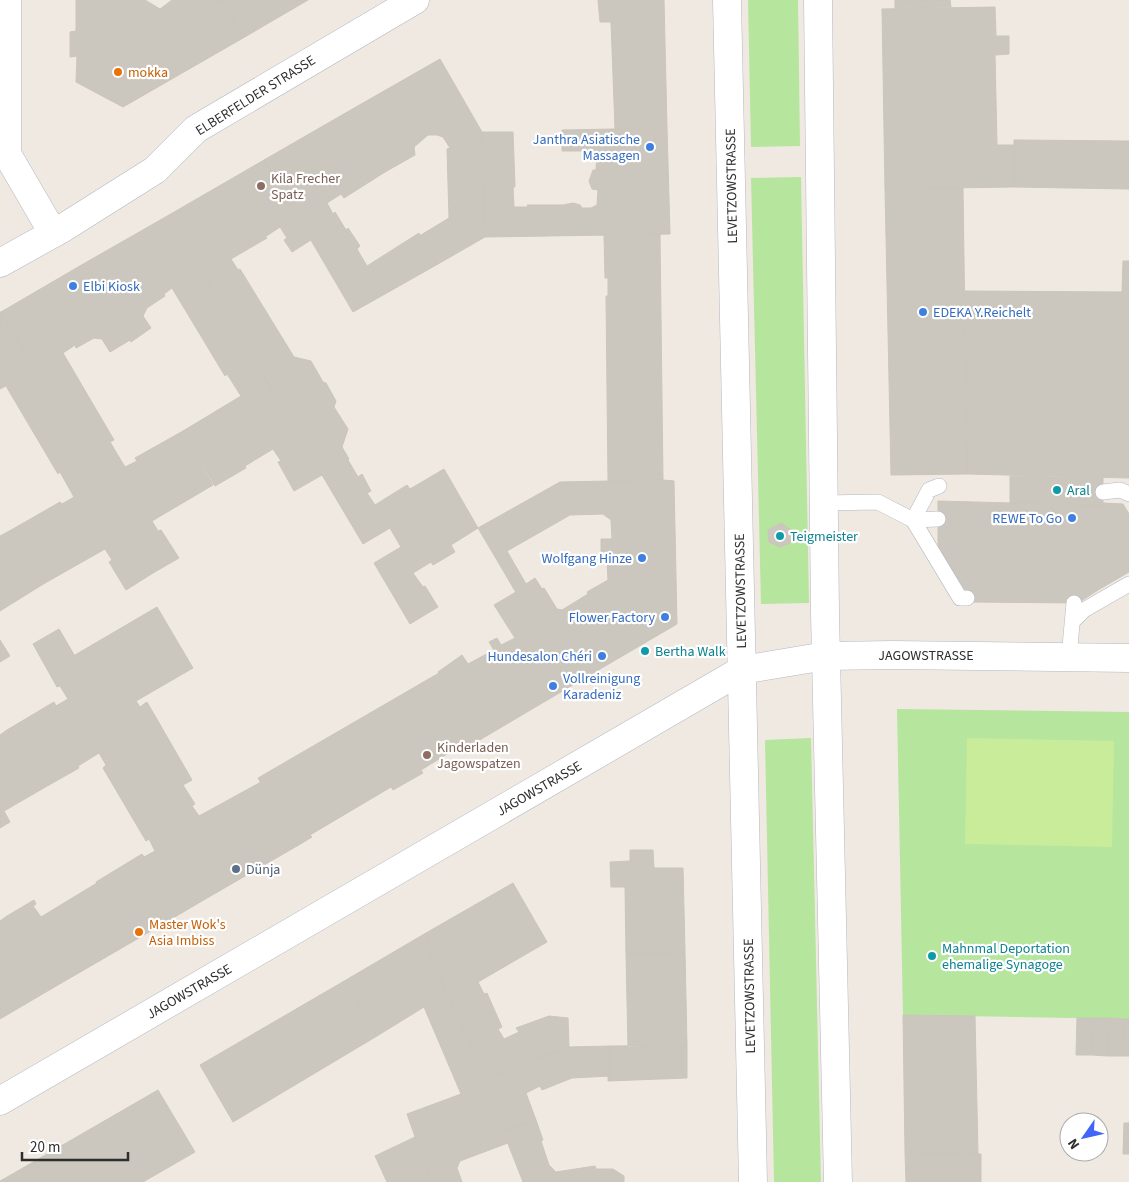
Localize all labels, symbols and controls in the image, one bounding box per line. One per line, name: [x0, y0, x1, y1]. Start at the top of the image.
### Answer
street label: ELBERFELDER STRASSE: [192, 51, 319, 141]
place label: mokka: [128, 63, 168, 83]
marker: mokka: [112, 66, 124, 78]
street label: LEVETZOWSTRASSE: [721, 128, 743, 244]
place label: Janthra Asiatische Massagen: [533, 130, 640, 166]
marker: Janthra Asiatische Massagen: [644, 141, 656, 153]
place label: Kila Frecher Spatz: [271, 169, 340, 205]
marker: Kila Frecher Spatz: [255, 180, 267, 192]
place label: Elbi Kiosk: [83, 277, 140, 297]
marker: Elbi Kiosk: [67, 280, 79, 292]
place label: EDEKA Y.Reichelt: [933, 303, 1031, 323]
marker: EDEKA Y.Reichelt: [917, 306, 929, 318]
place label: Aral: [1067, 481, 1090, 501]
marker: Aral: [1051, 484, 1063, 496]
place label: REWE To Go: [992, 509, 1062, 529]
marker: REWE To Go: [1066, 512, 1078, 524]
place label: Teigmeister: [790, 527, 858, 547]
marker: Teigmeister: [774, 530, 786, 542]
street label: LEVETZOWSTRASSE: [730, 533, 752, 649]
place label: Wolfgang Hinze: [542, 549, 632, 569]
marker: Wolfgang Hinze: [636, 552, 648, 564]
place label: Flower Factory: [569, 608, 655, 628]
marker: Flower Factory: [659, 611, 671, 623]
place label: Bertha Walk: [655, 642, 726, 662]
marker: Bertha Walk: [639, 645, 651, 657]
street label: JAGOWSTRASSE: [878, 646, 974, 666]
place label: Hundesalon Chéri: [487, 647, 592, 667]
marker: Hundesalon Chéri: [596, 650, 608, 662]
place label: Vollreinigung Karadeniz: [563, 669, 640, 705]
marker: Vollreinigung Karadeniz: [547, 680, 559, 692]
place label: Kinderladen Jagowspatzen: [437, 738, 521, 774]
marker: Kinderladen Jagowspatzen: [421, 749, 433, 761]
street label: JAGOWSTRASSE: [493, 756, 586, 821]
place label: Dünja: [246, 860, 280, 880]
marker: Dünja: [230, 863, 242, 875]
place label: Master Wok's Asia Imbiss: [149, 915, 226, 951]
marker: Master Wok's Asia Imbiss: [133, 926, 145, 938]
street label: LEVETZOWSTRASSE: [739, 938, 761, 1054]
place label: Mahnmal Deportation ehemalige Synagoge: [942, 939, 1070, 975]
marker: Mahnmal Deportation ehemalige Synagoge: [926, 950, 938, 962]
street label: JAGOWSTRASSE: [143, 959, 236, 1024]
north arrow: [1059, 1112, 1109, 1162]
scale bar: [22, 1130, 129, 1162]
text: N: [1063, 1134, 1085, 1153]
text: 20 m: [30, 1137, 60, 1158]

